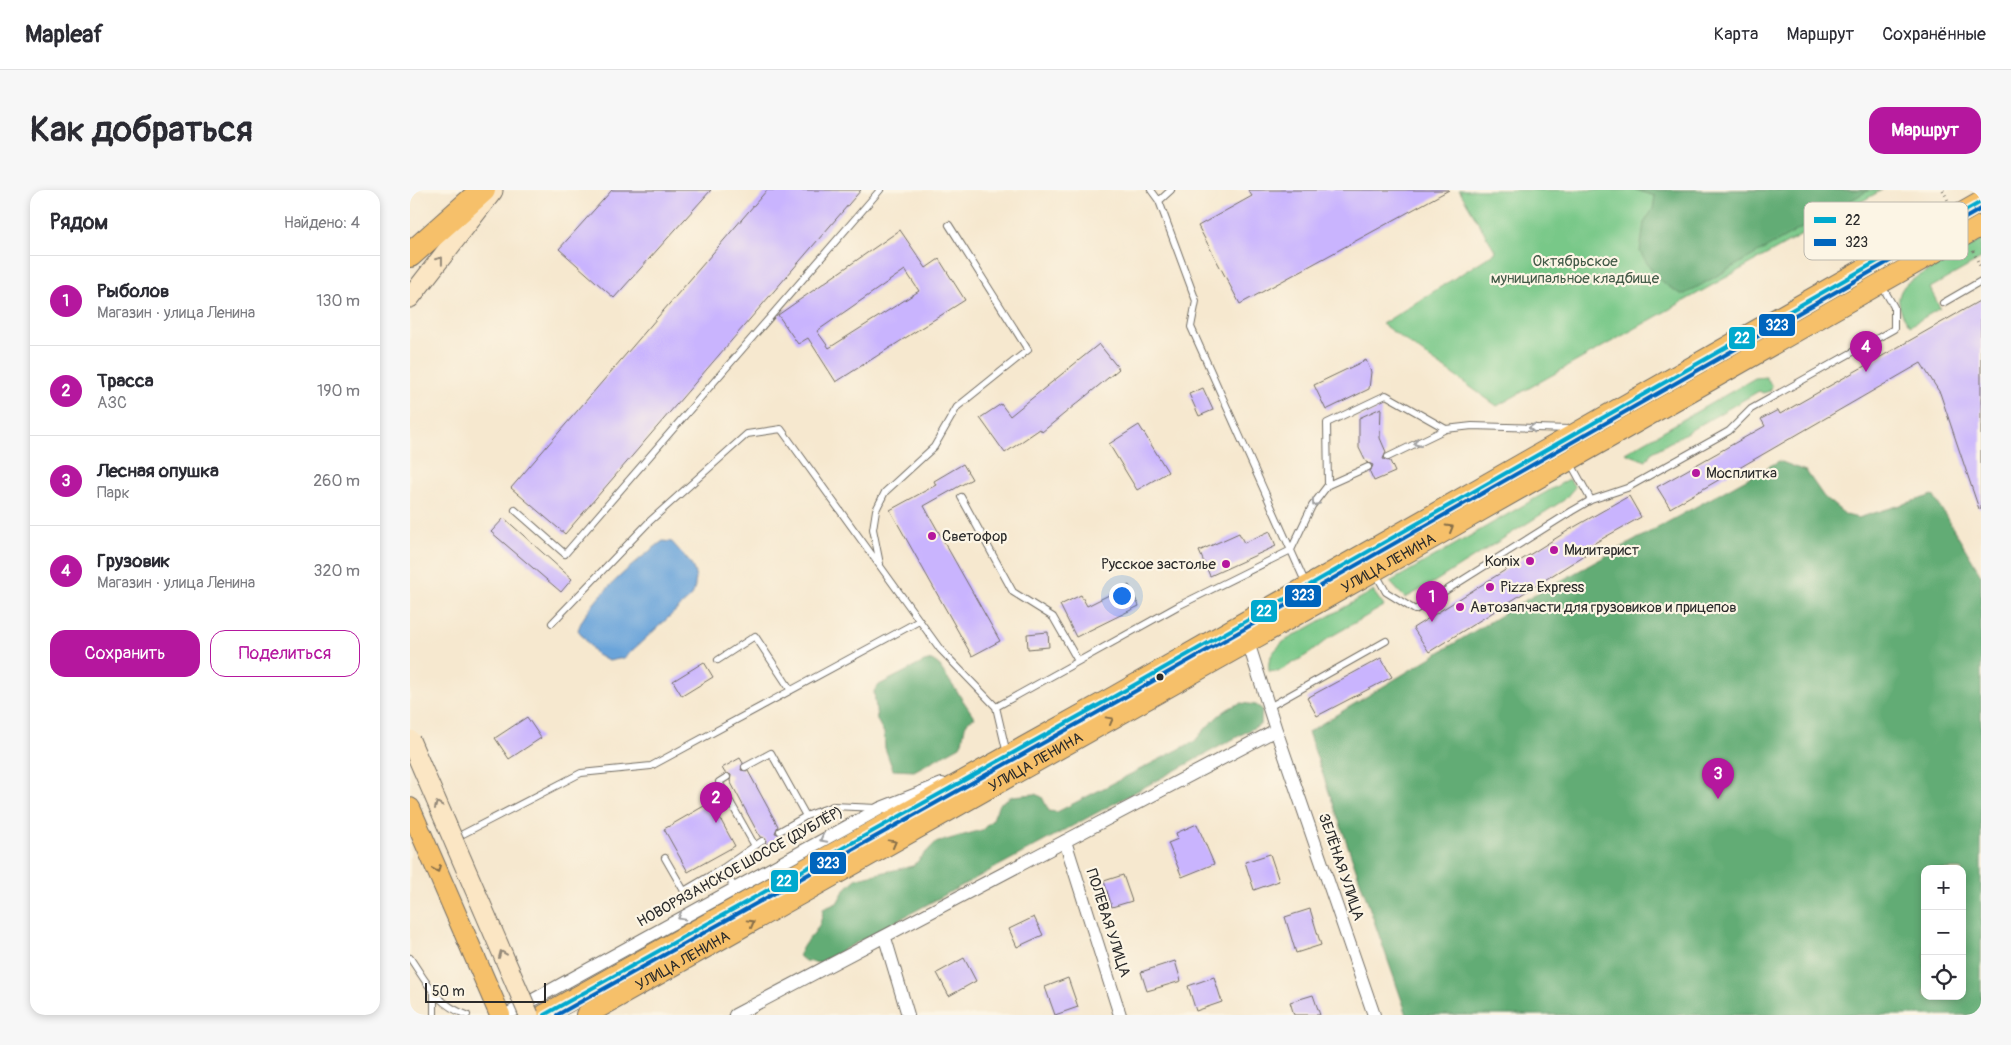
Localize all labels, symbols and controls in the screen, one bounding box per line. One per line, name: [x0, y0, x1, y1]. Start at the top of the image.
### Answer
text: Mapleaf: [25, 20, 103, 49]
text: Карта: [1714, 23, 1758, 46]
text: Маршрут: [1786, 23, 1854, 46]
text: Сохранённые: [1882, 23, 1986, 46]
button: Маршрут: [1869, 107, 1981, 154]
text: Как добраться: [30, 108, 253, 152]
legend: [1804, 202, 1968, 260]
text: Рядом: [50, 209, 108, 236]
text: 22: [1845, 212, 1861, 229]
text: Найдено: 4: [284, 213, 360, 233]
text: 323: [1845, 234, 1868, 251]
park label: Октябрьское муниципальное кладбище: [1491, 252, 1660, 288]
one-way arrow: [434, 257, 442, 266]
text: Рыболов: [97, 279, 169, 303]
text: 1: [63, 291, 69, 311]
text: 130 m: [316, 291, 360, 311]
text: Магазин · улица Ленина: [97, 303, 255, 323]
line badge: 323: [1758, 313, 1796, 337]
text: 323: [1765, 317, 1789, 334]
line badge: 22: [1728, 326, 1756, 350]
text: 22: [1734, 330, 1750, 347]
pin: 4: [1850, 331, 1882, 372]
text: Трасса: [97, 369, 154, 393]
text: 2: [62, 381, 70, 401]
text: 190 m: [317, 381, 360, 401]
text: АЗС: [97, 393, 127, 413]
one-way arrow: [1528, 422, 1536, 433]
one-way arrow: [1414, 437, 1423, 447]
text: Лесная опушка: [97, 459, 219, 483]
place label: Мосплитка: [1706, 464, 1777, 483]
marker: Мосплитка: [1690, 467, 1702, 479]
text: 3: [62, 471, 70, 491]
text: 260 m: [313, 471, 360, 491]
text: Парк: [97, 483, 130, 503]
one-way arrow: [1312, 497, 1321, 507]
one-way arrow: [1445, 525, 1454, 535]
place label: Светофор: [942, 527, 1007, 546]
street label: УЛИЦА ЛЕНИНА: [1338, 529, 1439, 597]
marker: Светофор: [926, 530, 938, 542]
place label: Милитарист: [1564, 541, 1640, 560]
marker: Милитарист: [1548, 544, 1560, 556]
text: Грузовик: [97, 549, 170, 573]
place label: Konix: [1484, 552, 1520, 571]
place label: Русское застолье: [1101, 555, 1217, 574]
marker: Konix: [1524, 555, 1536, 567]
marker: Русское застолье: [1220, 558, 1232, 570]
text: 4: [61, 561, 71, 581]
text: 320 m: [314, 561, 360, 581]
text: Магазин · улица Ленина: [97, 573, 255, 593]
place label: Pizza Express: [1500, 578, 1585, 597]
pin: 1: [1416, 581, 1448, 622]
marker: Pizza Express: [1484, 581, 1496, 593]
your location: [1109, 583, 1135, 609]
line badge: 323: [1284, 584, 1322, 608]
text: 323: [1291, 587, 1315, 604]
place label: Автозапчасти для грузовиков и прицепов: [1470, 598, 1737, 617]
line badge: 22: [1250, 599, 1278, 623]
marker: Автозапчасти для грузовиков и прицепов: [1454, 601, 1466, 613]
text: 22: [1256, 603, 1272, 620]
button: Сохранить: [50, 630, 200, 677]
button: Поделиться: [210, 630, 360, 677]
unlabelled marker: [1155, 672, 1165, 682]
one-way arrow: [1105, 717, 1114, 727]
street label: УЛИЦА ЛЕНИНА: [985, 728, 1086, 796]
pin: 3: [1702, 758, 1734, 799]
pin: 2: [700, 782, 732, 823]
one-way arrow: [434, 801, 444, 810]
street label: НОВОРЯЗАНСКОЕ ШОССЕ (ДУБЛЁР): [634, 802, 846, 932]
street label: ЗЕЛЁНАЯ УЛИЦА: [1314, 811, 1368, 923]
one-way arrow: [820, 833, 829, 843]
one-way arrow: [887, 839, 896, 849]
line badge: 323: [809, 851, 847, 875]
text: 323: [816, 855, 840, 872]
one-way arrow: [430, 864, 441, 873]
map controls: [1921, 865, 1966, 1000]
button: +: [1921, 865, 1966, 910]
street label: ПОЛЕВАЯ УЛИЦА: [1082, 866, 1135, 980]
line badge: 22: [770, 869, 799, 893]
text: 22: [776, 873, 792, 890]
button: −: [1921, 910, 1966, 955]
one-way arrow: [677, 911, 686, 921]
one-way arrow: [746, 919, 755, 929]
street label: УЛИЦА ЛЕНИНА: [632, 926, 733, 995]
one-way arrow: [498, 950, 509, 959]
button: locate: [1921, 955, 1966, 1000]
scale bar: [425, 980, 546, 1003]
text: 50 m: [432, 983, 465, 1000]

